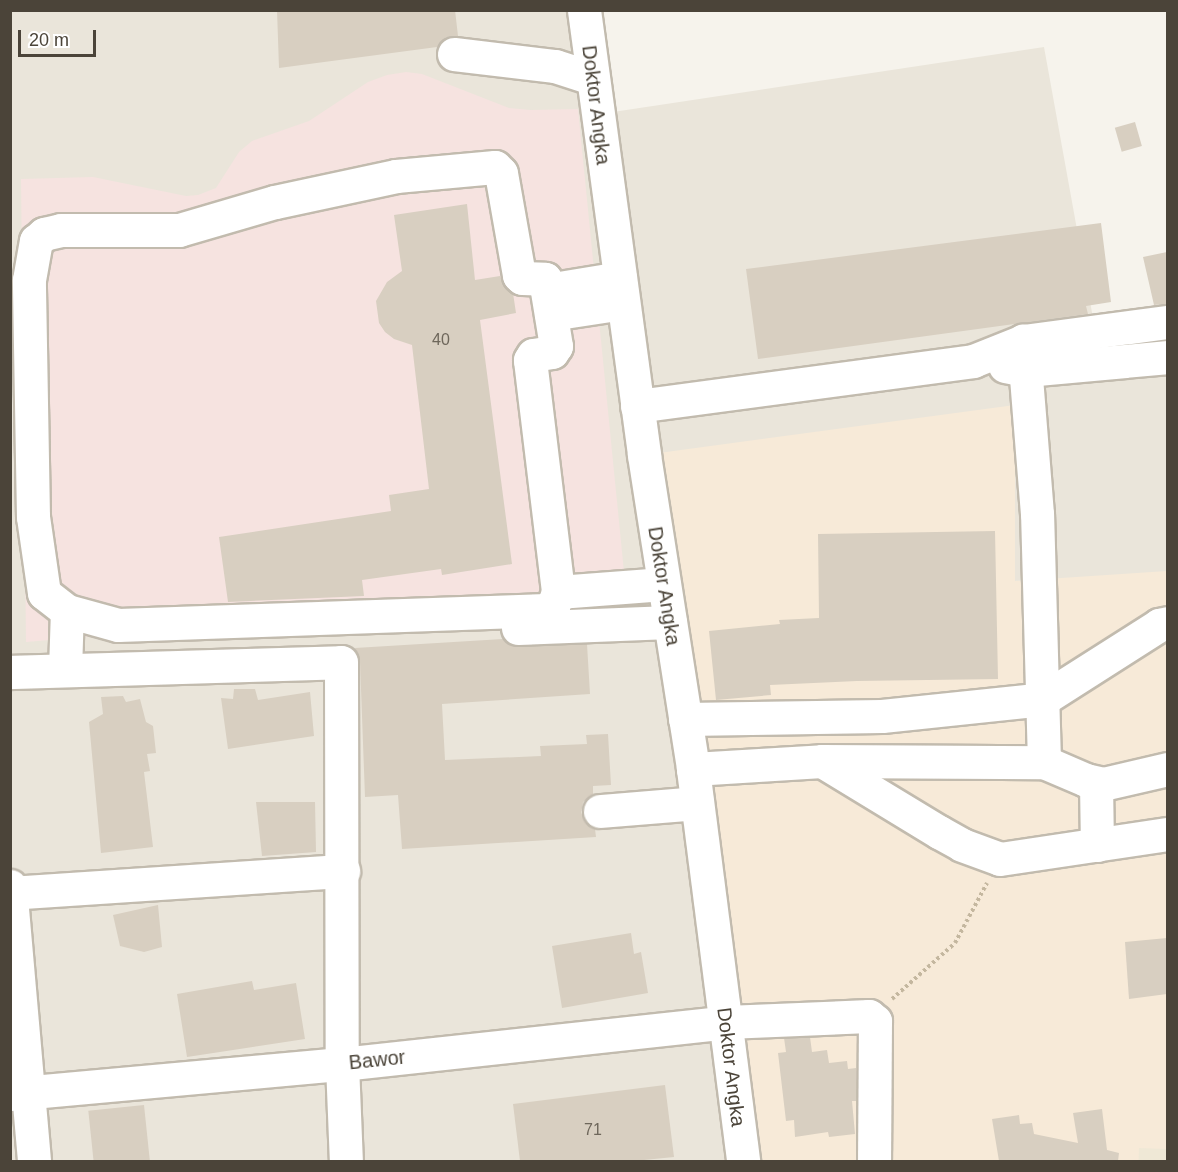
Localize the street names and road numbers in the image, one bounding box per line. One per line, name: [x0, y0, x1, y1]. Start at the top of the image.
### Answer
street label: Doktor Angka: [577, 43, 615, 167]
street label: Doktor Angka: [643, 524, 685, 648]
street label: Doktor Angka: [712, 1005, 750, 1129]
street label: Bawor: [348, 1045, 406, 1075]

